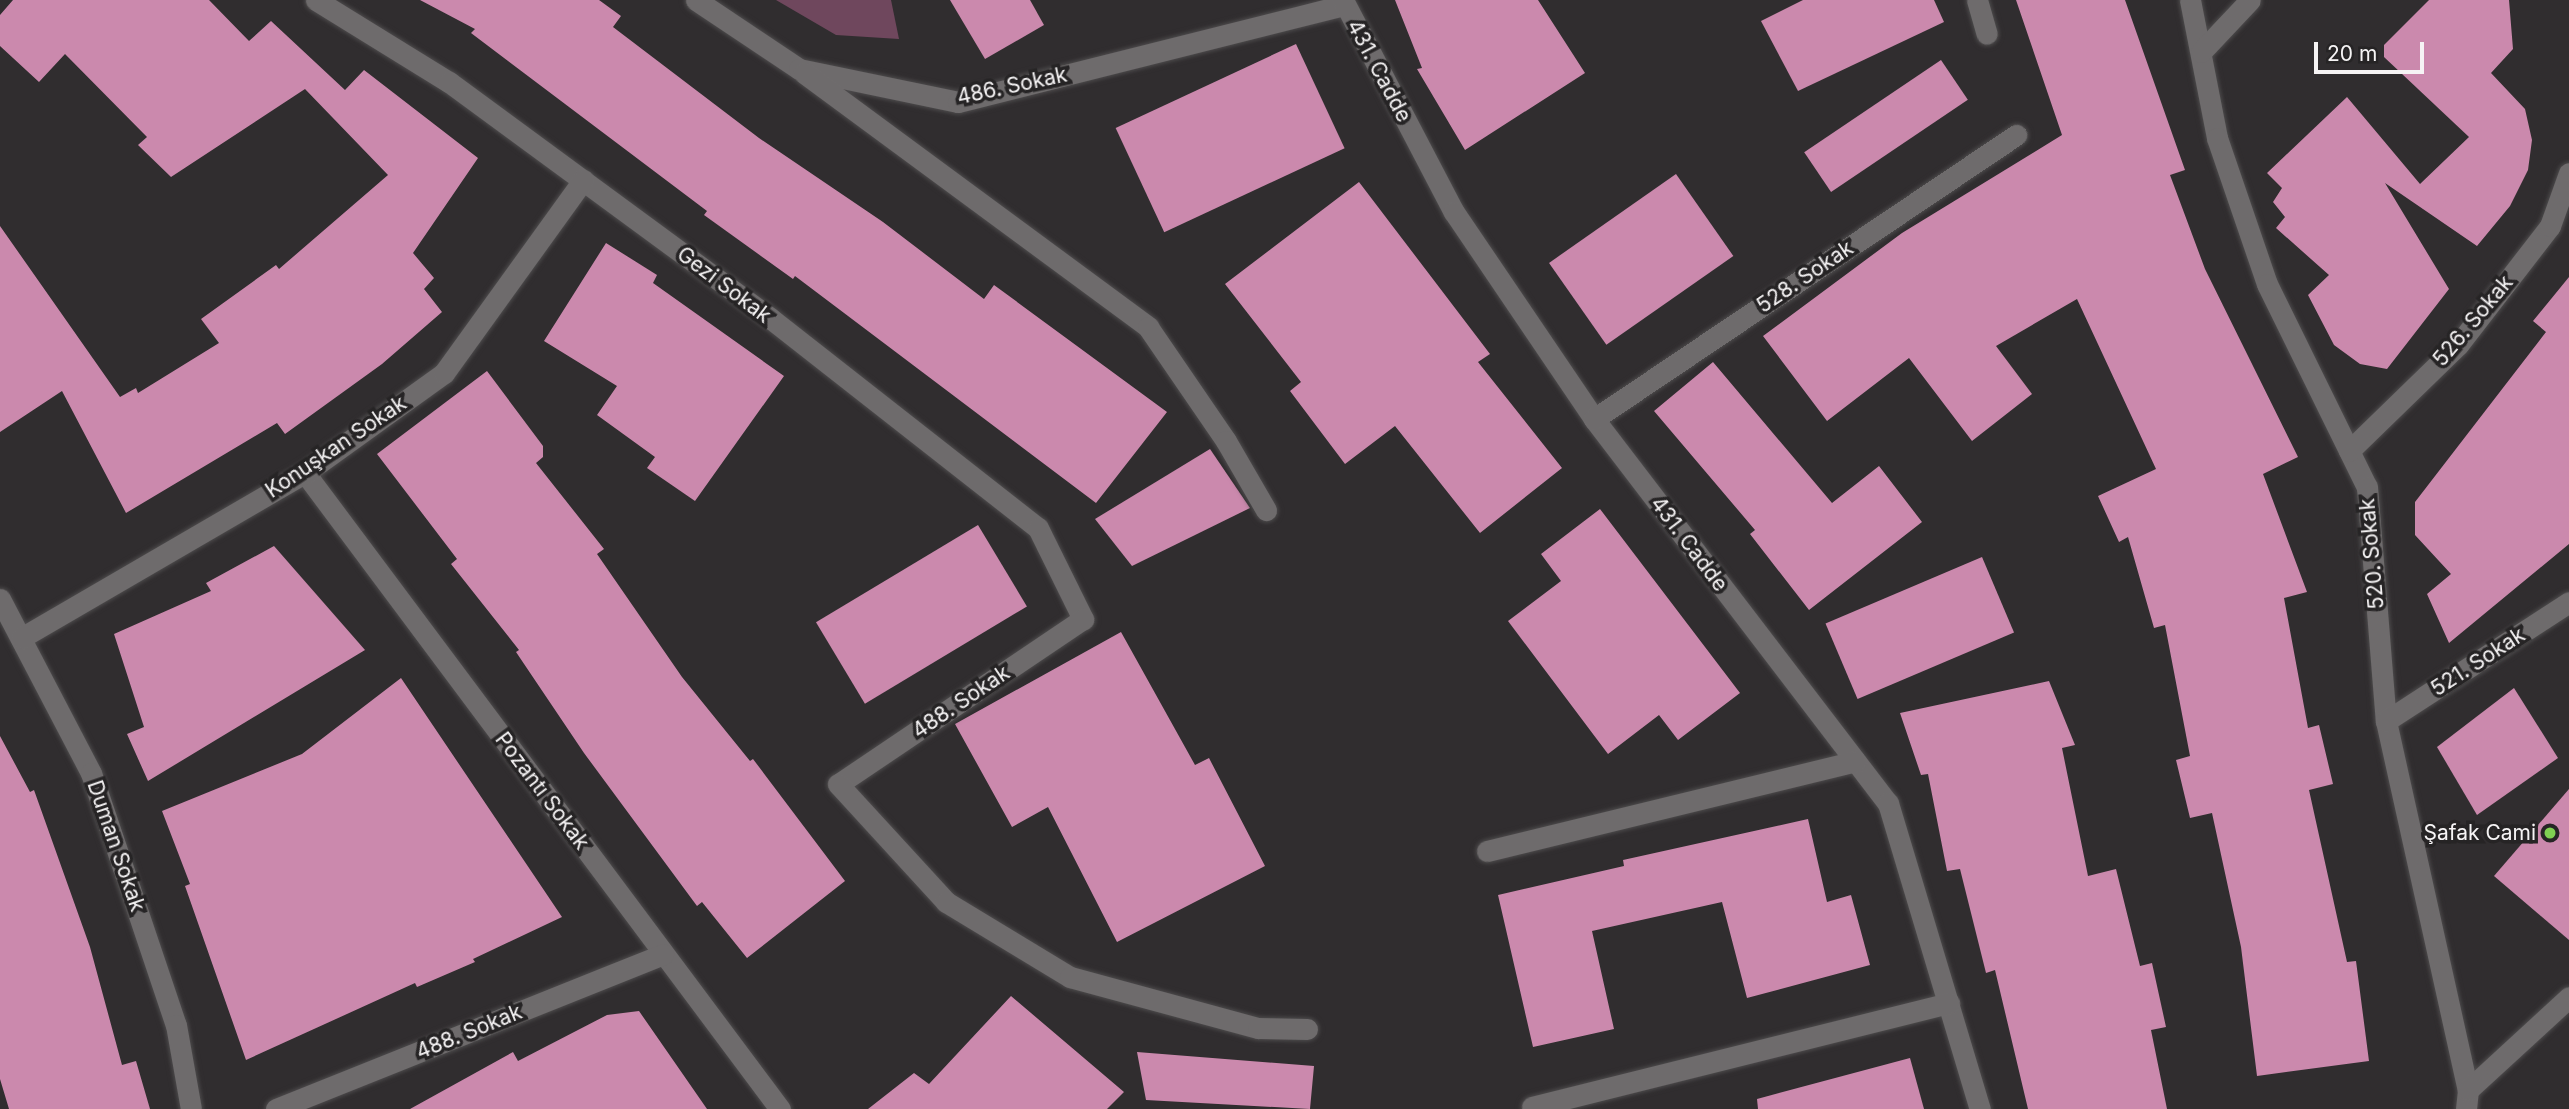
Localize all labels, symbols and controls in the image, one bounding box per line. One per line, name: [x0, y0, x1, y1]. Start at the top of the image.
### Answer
street label: 431. Cadde: [1342, 16, 1416, 126]
scale bar: [2317, 28, 2427, 72]
text: 20 m: [2327, 41, 2377, 66]
street label: 486. Sokak: [955, 62, 1069, 110]
street label: 528. Sokak: [1752, 236, 1858, 318]
street label: Gezi Sokak: [672, 242, 776, 328]
street label: 526. Sokak: [2428, 270, 2518, 372]
street label: Konuşkan Sokak: [261, 391, 411, 503]
street label: 431. Cadde: [1645, 492, 1733, 596]
street label: 520. Sokak: [2355, 498, 2389, 610]
street label: 521. Sokak: [2426, 622, 2530, 702]
street label: 488. Sokak: [908, 660, 1014, 744]
street label: Pozantı Sokak: [490, 727, 594, 855]
street label: Duman Sokak: [82, 777, 150, 915]
place label: Şafak Cami: [2423, 820, 2536, 846]
marker: Şafak Cami: [2542, 825, 2558, 841]
street label: 488. Sokak: [412, 999, 526, 1065]

